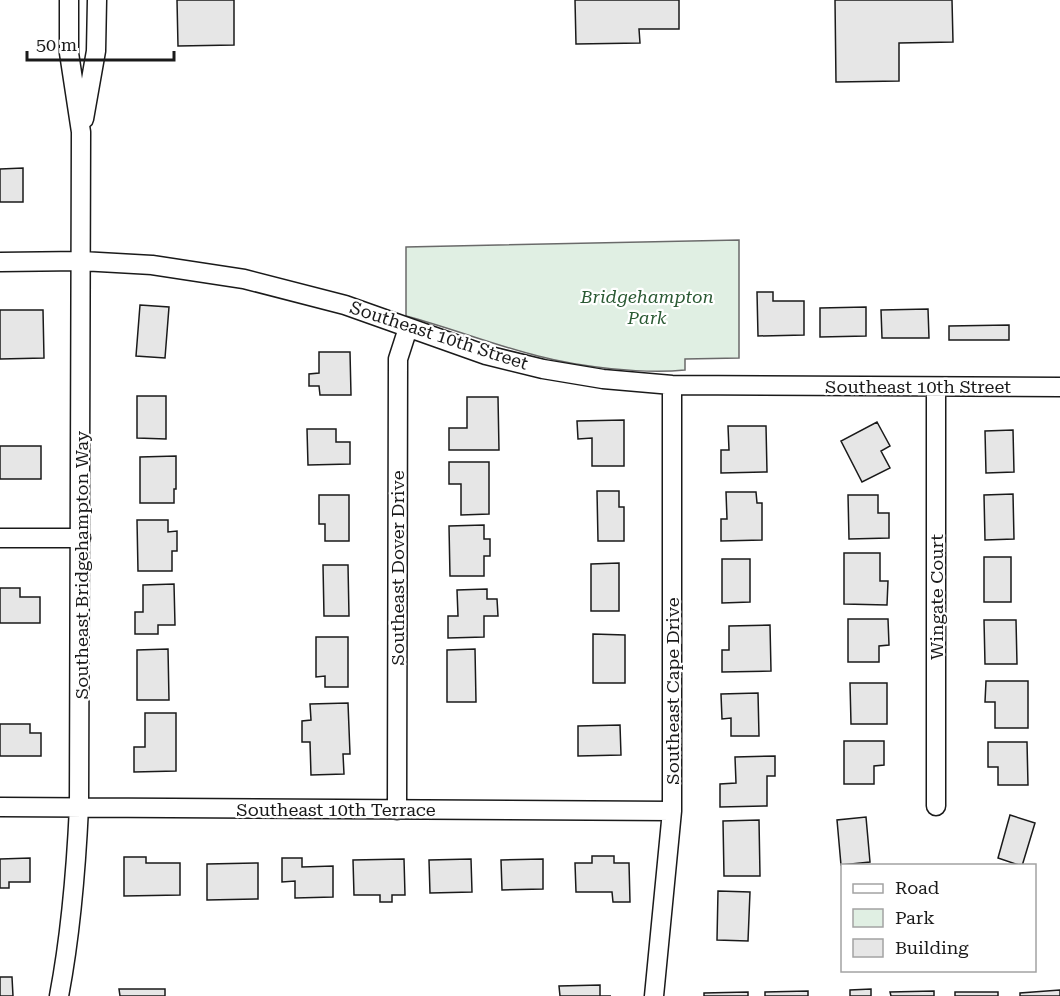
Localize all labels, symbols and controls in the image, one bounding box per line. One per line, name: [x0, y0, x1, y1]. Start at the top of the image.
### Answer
scale bar: [27, 24, 174, 62]
text: 50 m: [36, 34, 77, 55]
park label: Bridgehampton Park: [579, 286, 714, 328]
street label: Southeast 10th Street: [347, 296, 531, 374]
street label: Southeast 10th Street: [825, 376, 1011, 397]
street label: Southeast Bridgehampton Way: [71, 430, 92, 699]
street label: Southeast Dover Drive: [387, 470, 408, 666]
street label: Wingate Court: [926, 534, 947, 660]
street label: Southeast Cape Drive: [662, 597, 683, 785]
street label: Southeast 10th Terrace: [236, 799, 436, 820]
legend: [841, 864, 1036, 972]
text: Road: [895, 877, 940, 898]
text: Park: [895, 907, 935, 928]
text: Building: [895, 937, 969, 958]

